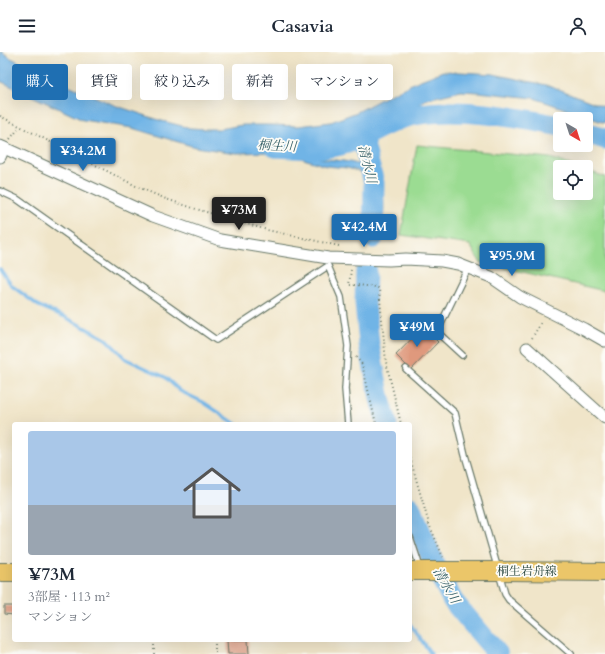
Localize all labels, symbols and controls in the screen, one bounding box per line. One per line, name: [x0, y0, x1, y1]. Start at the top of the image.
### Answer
text: Casavia: [271, 14, 334, 39]
icon: menu: [16, 15, 38, 37]
icon: person: [567, 15, 589, 37]
chip: 購入: [12, 64, 68, 100]
chip: 賃貸: [76, 64, 132, 100]
chip: 絞り込み: [140, 64, 224, 100]
chip: 新着: [232, 64, 288, 100]
chip: マンション: [296, 64, 393, 100]
north arrow: [553, 112, 593, 152]
map controls: [553, 112, 593, 200]
water label: 桐生川: [257, 136, 299, 156]
pin: ¥34.2M: [50, 138, 116, 172]
text: ¥34.2M: [60, 142, 106, 160]
water label: 清水川: [354, 143, 381, 187]
button: locate: [553, 160, 593, 200]
pin: ¥73M: [215, 197, 263, 231]
text: ¥73M: [221, 201, 257, 219]
pin: ¥42.4M: [331, 214, 397, 248]
text: ¥42.4M: [341, 218, 387, 236]
pin: ¥95.9M: [479, 243, 545, 277]
text: ¥95.9M: [489, 247, 535, 265]
pin: ¥49M: [393, 314, 441, 348]
text: ¥49M: [399, 318, 435, 336]
icon: home: [176, 457, 248, 529]
text: ¥73M: [28, 563, 75, 586]
street label: 桐生岩舟線: [497, 563, 557, 579]
water label: 清水川: [429, 564, 465, 609]
text: 3部屋 · 113 m²: [28, 588, 110, 606]
text: マンション: [28, 608, 92, 626]

